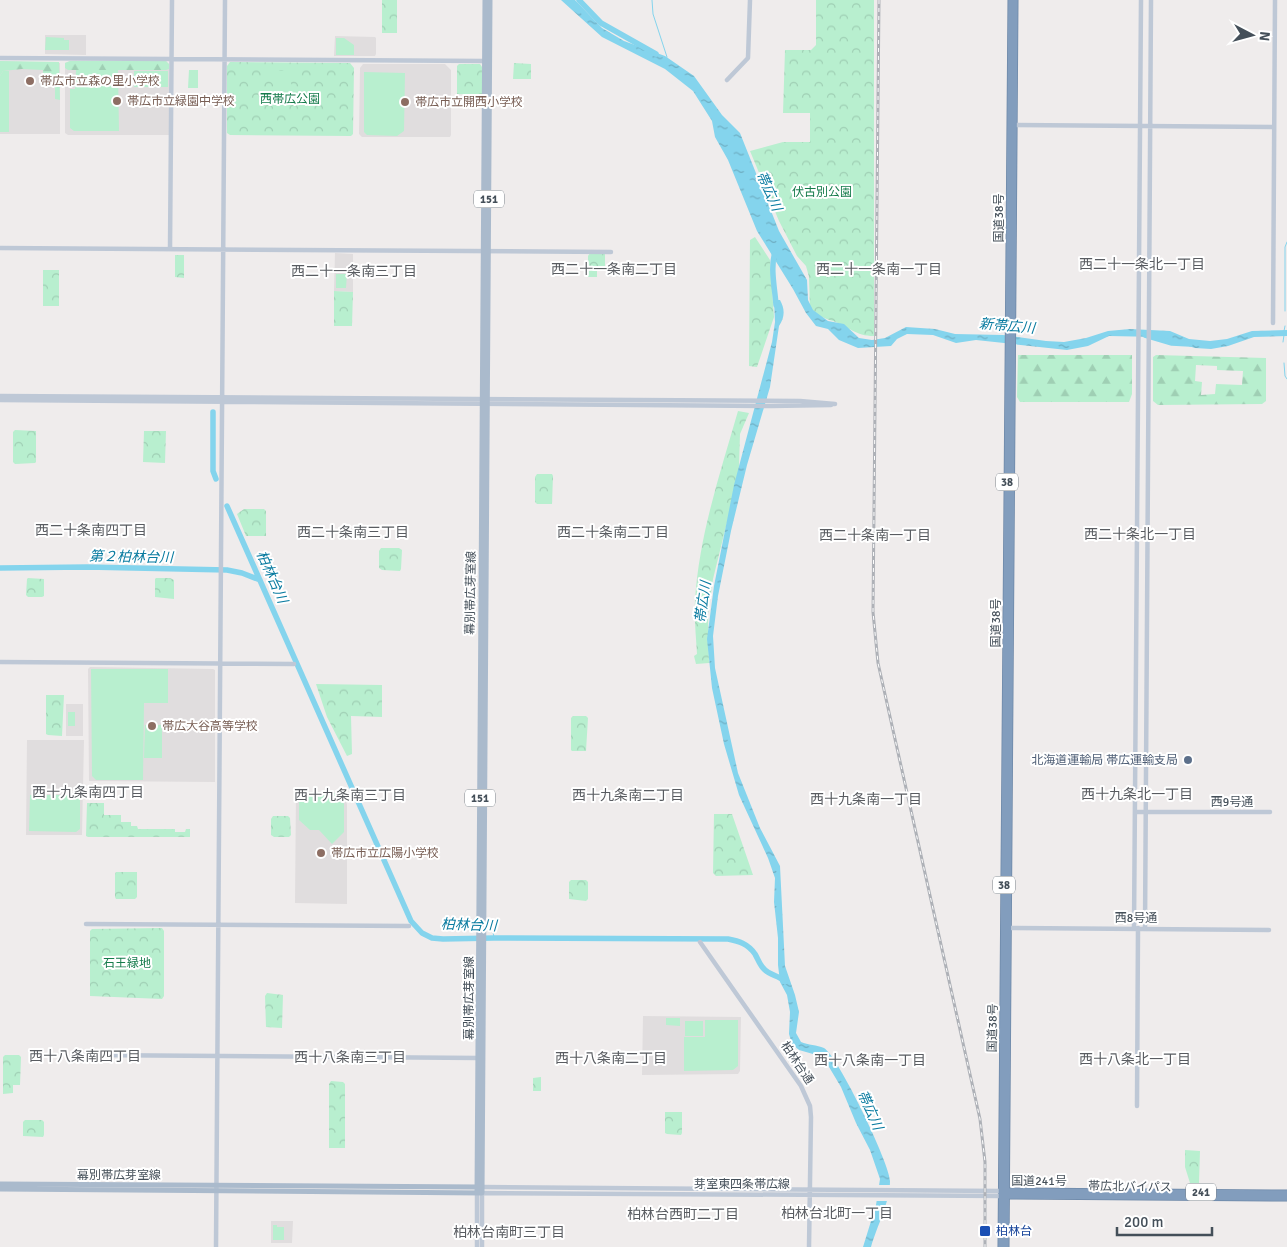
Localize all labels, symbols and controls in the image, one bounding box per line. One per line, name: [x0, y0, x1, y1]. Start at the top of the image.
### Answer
north arrow: [1227, 10, 1277, 60]
text: N: [1255, 31, 1273, 42]
place label: 帯広市立森の里小学校: [40, 74, 160, 89]
marker: 帯広市立森の里小学校: [24, 75, 36, 87]
park label: 西帯広公園: [260, 92, 320, 107]
place label: 帯広市立緑園中学校: [127, 94, 235, 109]
marker: 帯広市立緑園中学校: [111, 95, 123, 107]
place label: 帯広市立開西小学校: [415, 95, 523, 110]
marker: 帯広市立開西小学校: [399, 96, 411, 108]
water label: 帯広川: [753, 168, 786, 215]
park label: 伏古別公園: [792, 185, 852, 200]
road number: 151: [474, 190, 504, 208]
street label: 国道38号: [992, 194, 1007, 242]
district label: 西二十一条北一丁目: [1079, 256, 1205, 273]
district label: 西二十一条南二丁目: [551, 261, 677, 278]
district label: 西二十一条南一丁目: [816, 261, 942, 278]
district label: 西二十一条南三丁目: [291, 263, 417, 280]
water label: 新帯広川: [978, 315, 1038, 337]
road number: 38: [996, 474, 1018, 491]
district label: 西二十条南四丁目: [35, 522, 147, 539]
district label: 西二十条南三丁目: [297, 524, 409, 541]
district label: 西二十条南二丁目: [557, 524, 669, 541]
district label: 西二十条北一丁目: [1084, 526, 1196, 543]
district label: 西二十条南一丁目: [819, 527, 931, 544]
water label: 第２柏林台川: [89, 548, 175, 566]
water label: 柏林台川: [253, 548, 292, 608]
street label: 幕別帯広芽室線: [463, 551, 479, 635]
water label: 帯広川: [692, 578, 715, 624]
street label: 国道38号: [989, 599, 1004, 647]
place label: 帯広大谷高等学校: [162, 719, 258, 734]
marker: 帯広大谷高等学校: [146, 720, 158, 732]
place label: 北海道運輸局 帯広運輸支局: [1031, 753, 1178, 768]
marker: 北海道運輸局 帯広運輸支局: [1182, 754, 1194, 766]
district label: 西十九条南四丁目: [32, 784, 144, 801]
district label: 西十九条北一丁目: [1081, 786, 1193, 803]
district label: 西十九条南三丁目: [294, 787, 406, 804]
district label: 西十九条南二丁目: [572, 787, 684, 804]
road number: 151: [465, 790, 495, 806]
district label: 西十九条南一丁目: [810, 791, 922, 808]
street label: 西9号通: [1211, 795, 1253, 810]
place label: 帯広市立広陽小学校: [331, 846, 439, 861]
marker: 帯広市立広陽小学校: [315, 847, 327, 859]
road number: 38: [993, 876, 1015, 894]
street label: 西8号通: [1115, 911, 1157, 926]
water label: 柏林台川: [441, 916, 499, 935]
park label: 石王緑地: [103, 956, 151, 971]
street label: 幕別帯広芽室線: [462, 956, 477, 1040]
street label: 国道38号: [985, 1003, 1001, 1053]
street label: 柏林台通: [777, 1039, 817, 1087]
district label: 西十八条南四丁目: [29, 1048, 141, 1065]
district label: 西十八条南三丁目: [294, 1049, 406, 1066]
district label: 西十八条南二丁目: [555, 1050, 667, 1067]
district label: 西十八条北一丁目: [1079, 1051, 1191, 1068]
district label: 西十八条南一丁目: [814, 1052, 926, 1069]
water label: 帯広川: [854, 1087, 887, 1134]
street label: 幕別帯広芽室線: [77, 1168, 161, 1183]
street label: 国道241号: [1011, 1174, 1067, 1189]
street label: 芽室東四条帯広線: [694, 1177, 790, 1192]
street label: 帯広北バイパス: [1088, 1179, 1172, 1195]
road number: 241: [1186, 1184, 1216, 1200]
scale bar: [1117, 1204, 1212, 1236]
district label: 柏林台北町一丁目: [781, 1205, 893, 1222]
district label: 柏林台西町二丁目: [627, 1206, 739, 1223]
text: 200 m: [1124, 1213, 1164, 1231]
district label: 柏林台南町三丁目: [453, 1224, 565, 1241]
marker: 柏林台: [978, 1224, 992, 1238]
place label: 柏林台: [996, 1224, 1032, 1239]

